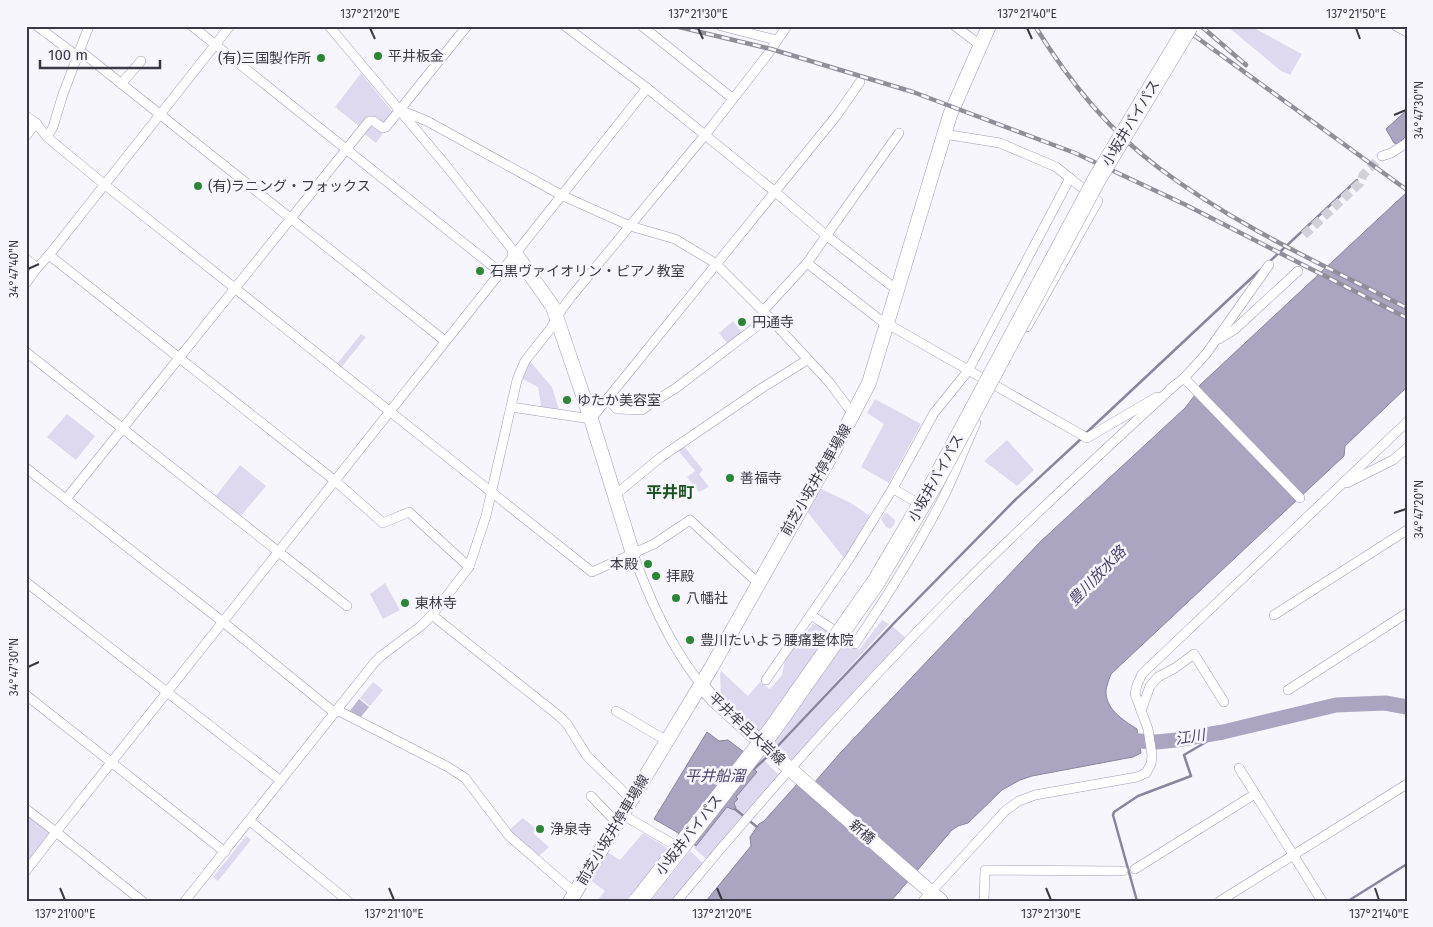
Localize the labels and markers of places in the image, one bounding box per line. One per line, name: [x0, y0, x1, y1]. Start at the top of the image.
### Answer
place label: 平井板金: [388, 48, 444, 65]
place label: (有)三国製作所: [218, 50, 311, 67]
marker: 平井板金: [372, 50, 384, 62]
marker: (有)三国製作所: [315, 52, 327, 64]
place label: (有)ラニング・フォックス: [208, 178, 371, 195]
marker: (有)ラニング・フォックス: [192, 180, 204, 192]
place label: 石黒ヴァイオリン・ピアノ教室: [490, 263, 685, 280]
marker: 石黒ヴァイオリン・ピアノ教室: [474, 265, 486, 277]
place label: 円通寺: [752, 314, 794, 331]
marker: 円通寺: [736, 316, 748, 328]
place label: ゆたか美容室: [577, 392, 661, 409]
marker: ゆたか美容室: [561, 394, 573, 406]
place label: 善福寺: [740, 470, 782, 487]
marker: 善福寺: [724, 472, 736, 484]
place label: 本殿: [610, 556, 638, 573]
marker: 本殿: [642, 558, 654, 570]
place label: 拝殿: [666, 568, 694, 585]
marker: 拝殿: [650, 570, 662, 582]
place label: 八幡社: [686, 590, 728, 607]
marker: 八幡社: [670, 592, 682, 604]
place label: 東林寺: [415, 595, 457, 612]
marker: 東林寺: [399, 597, 411, 609]
place label: 豊川たいよう腰痛整体院: [700, 632, 854, 649]
marker: 豊川たいよう腰痛整体院: [684, 634, 696, 646]
place label: 浄泉寺: [550, 821, 592, 838]
marker: 浄泉寺: [534, 823, 546, 835]

